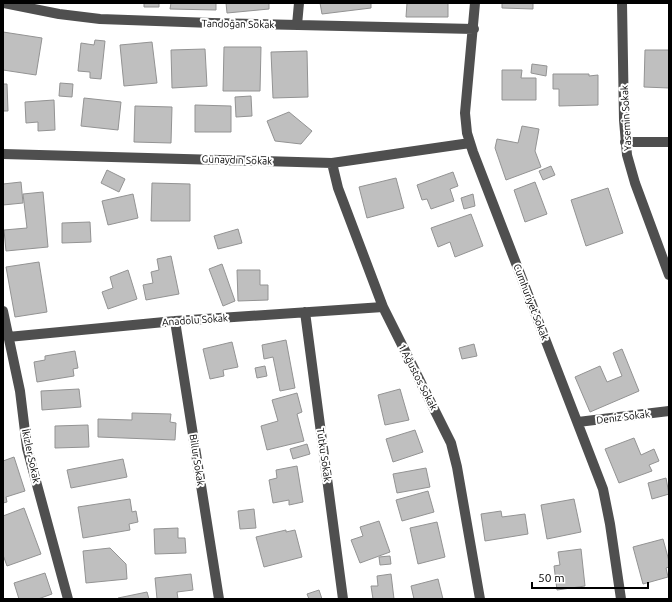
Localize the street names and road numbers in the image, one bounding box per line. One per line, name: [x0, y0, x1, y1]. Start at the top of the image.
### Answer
street label: Tandoğan Sokak: [201, 18, 275, 30]
street label: Yasemin Sokak: [619, 85, 633, 151]
street label: Günaydın Sokak: [202, 153, 272, 167]
street label: Cumhuriyet Sokak: [511, 262, 551, 342]
street label: Anadolu Sokak: [162, 312, 228, 328]
street label: 1 Ağustos Sokak: [397, 342, 439, 412]
street label: Deniz Sokak: [596, 408, 650, 426]
street label: Tutku Sokak: [315, 427, 333, 483]
street label: İkizler Sokak: [20, 428, 42, 484]
street label: Billur Sokak: [187, 433, 207, 487]

